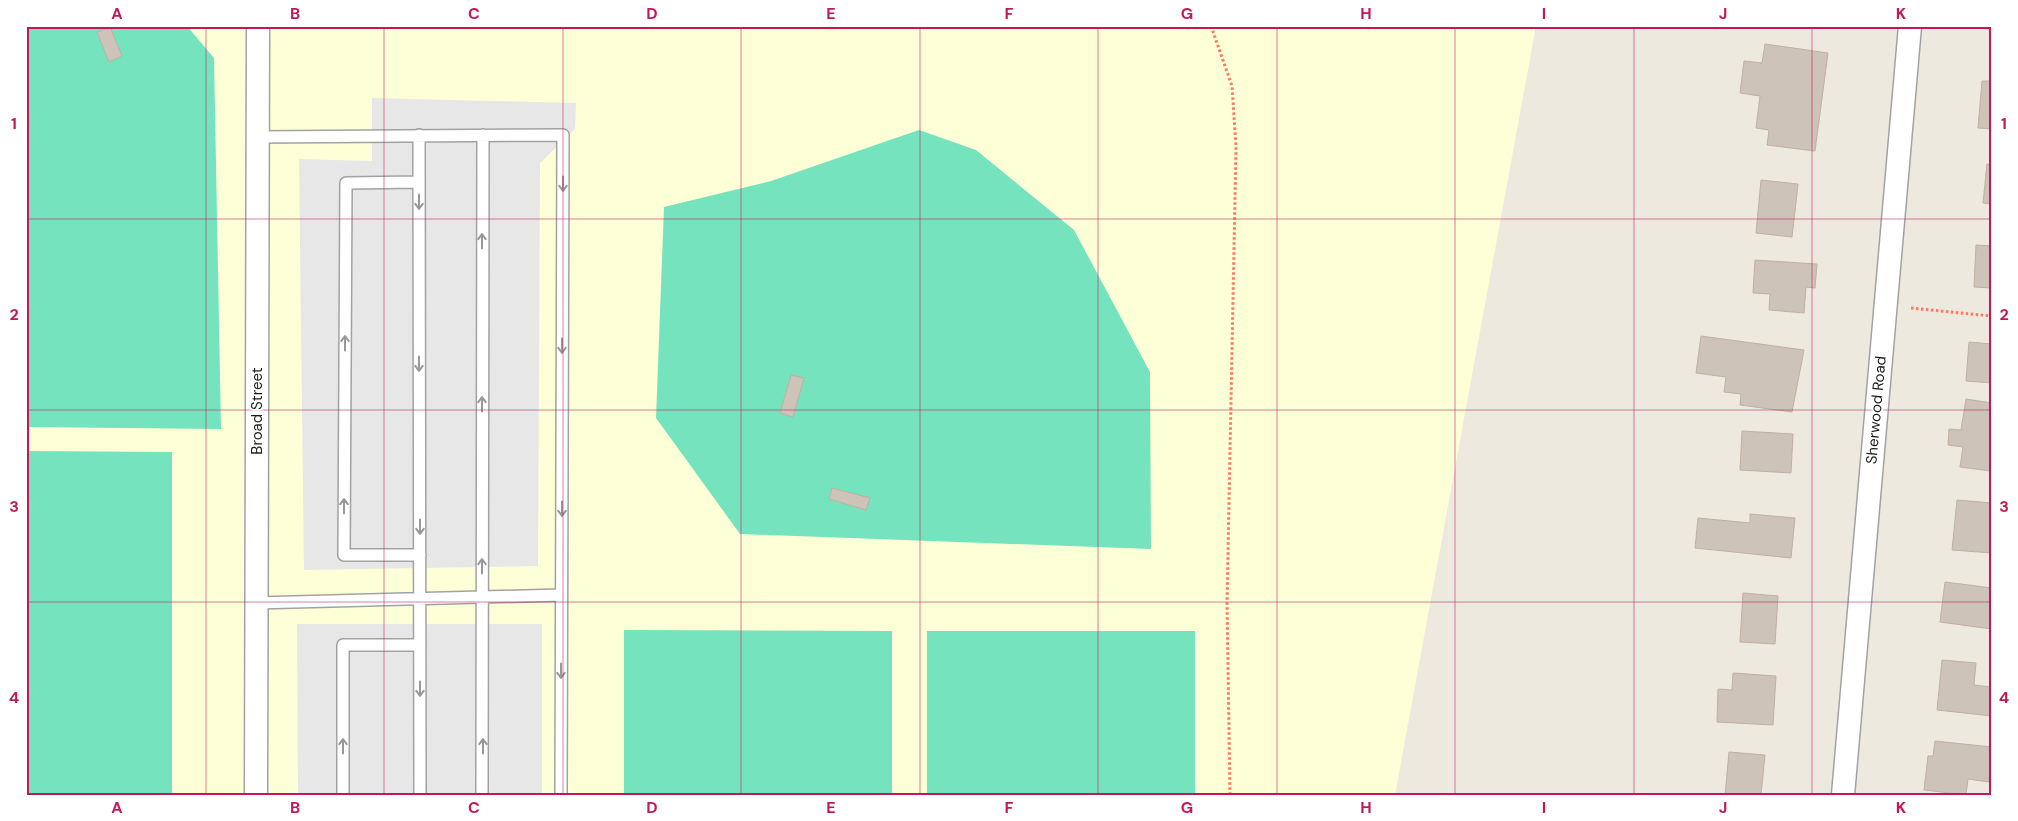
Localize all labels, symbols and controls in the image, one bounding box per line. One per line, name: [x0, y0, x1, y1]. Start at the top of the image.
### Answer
text: A: [111, 3, 123, 24]
text: B: [290, 3, 300, 24]
text: C: [468, 3, 480, 24]
text: D: [646, 3, 658, 24]
text: E: [826, 3, 836, 24]
text: F: [1005, 3, 1014, 24]
text: G: [1181, 3, 1193, 24]
text: H: [1360, 3, 1372, 24]
text: I: [1542, 3, 1546, 24]
text: J: [1719, 3, 1727, 24]
text: K: [1896, 3, 1907, 24]
text: 1: [11, 113, 17, 134]
text: 1: [2001, 113, 2007, 134]
one-way arrow: [558, 175, 568, 191]
one-way arrow: [414, 193, 424, 209]
one-way arrow: [477, 233, 487, 250]
text: 2: [9, 304, 19, 325]
text: 2: [1999, 304, 2009, 325]
one-way arrow: [340, 336, 350, 352]
one-way arrow: [557, 338, 567, 354]
street label: Sherwood Road: [1861, 355, 1891, 465]
one-way arrow: [414, 356, 424, 372]
street label: Broad Street: [247, 367, 267, 455]
one-way arrow: [477, 396, 487, 412]
text: 3: [9, 496, 19, 517]
text: 3: [1999, 496, 2009, 517]
one-way arrow: [339, 498, 349, 514]
one-way arrow: [557, 500, 567, 516]
one-way arrow: [415, 518, 425, 534]
one-way arrow: [478, 558, 487, 574]
one-way arrow: [556, 662, 566, 679]
one-way arrow: [415, 680, 425, 697]
text: 4: [9, 687, 19, 708]
text: 4: [1999, 687, 2009, 708]
one-way arrow: [338, 738, 348, 754]
one-way arrow: [478, 738, 488, 754]
text: A: [111, 797, 123, 818]
text: B: [290, 797, 300, 818]
text: C: [468, 797, 480, 818]
text: D: [646, 797, 658, 818]
text: E: [826, 797, 836, 818]
text: F: [1005, 797, 1014, 818]
text: G: [1181, 797, 1193, 818]
text: H: [1360, 797, 1372, 818]
text: I: [1542, 797, 1546, 818]
text: J: [1719, 797, 1727, 818]
text: K: [1896, 797, 1907, 818]

